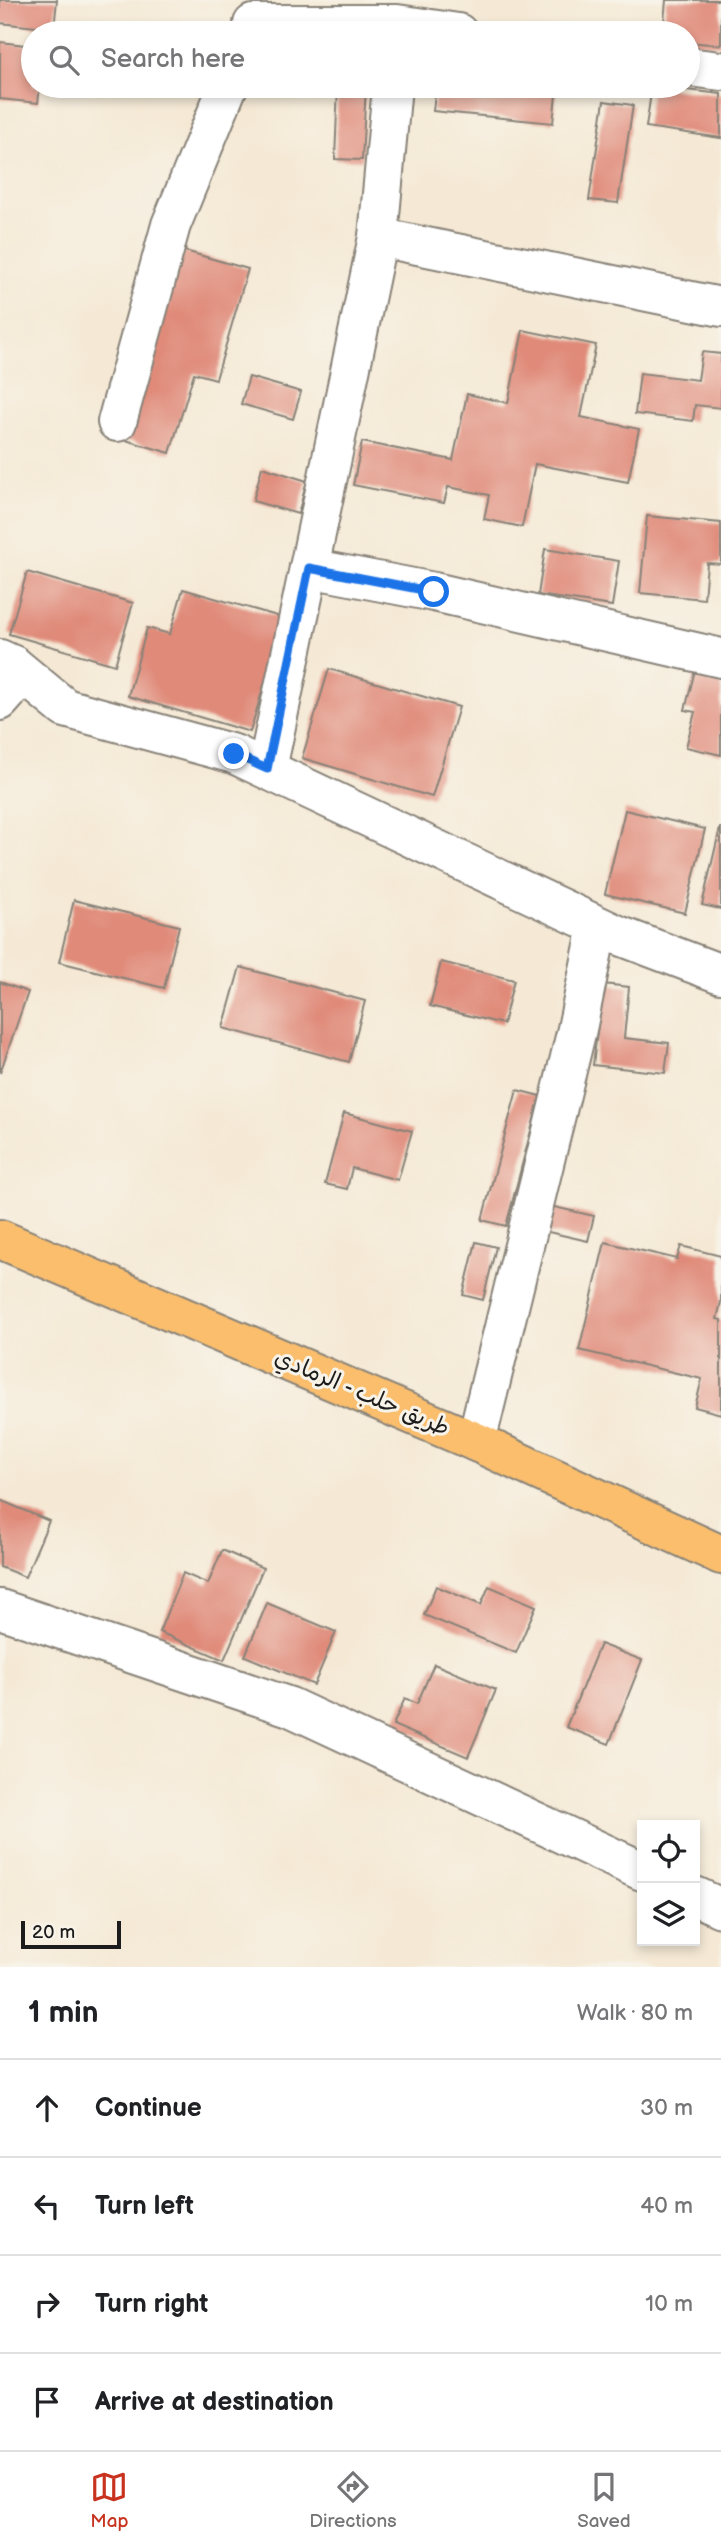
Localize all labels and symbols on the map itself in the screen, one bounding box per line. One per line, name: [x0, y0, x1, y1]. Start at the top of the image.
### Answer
route start: [418, 576, 449, 607]
route end: [218, 738, 249, 769]
street label: طريق حلب - الرمادي: [270, 1344, 454, 1444]
scale bar: [21, 1918, 121, 1950]

